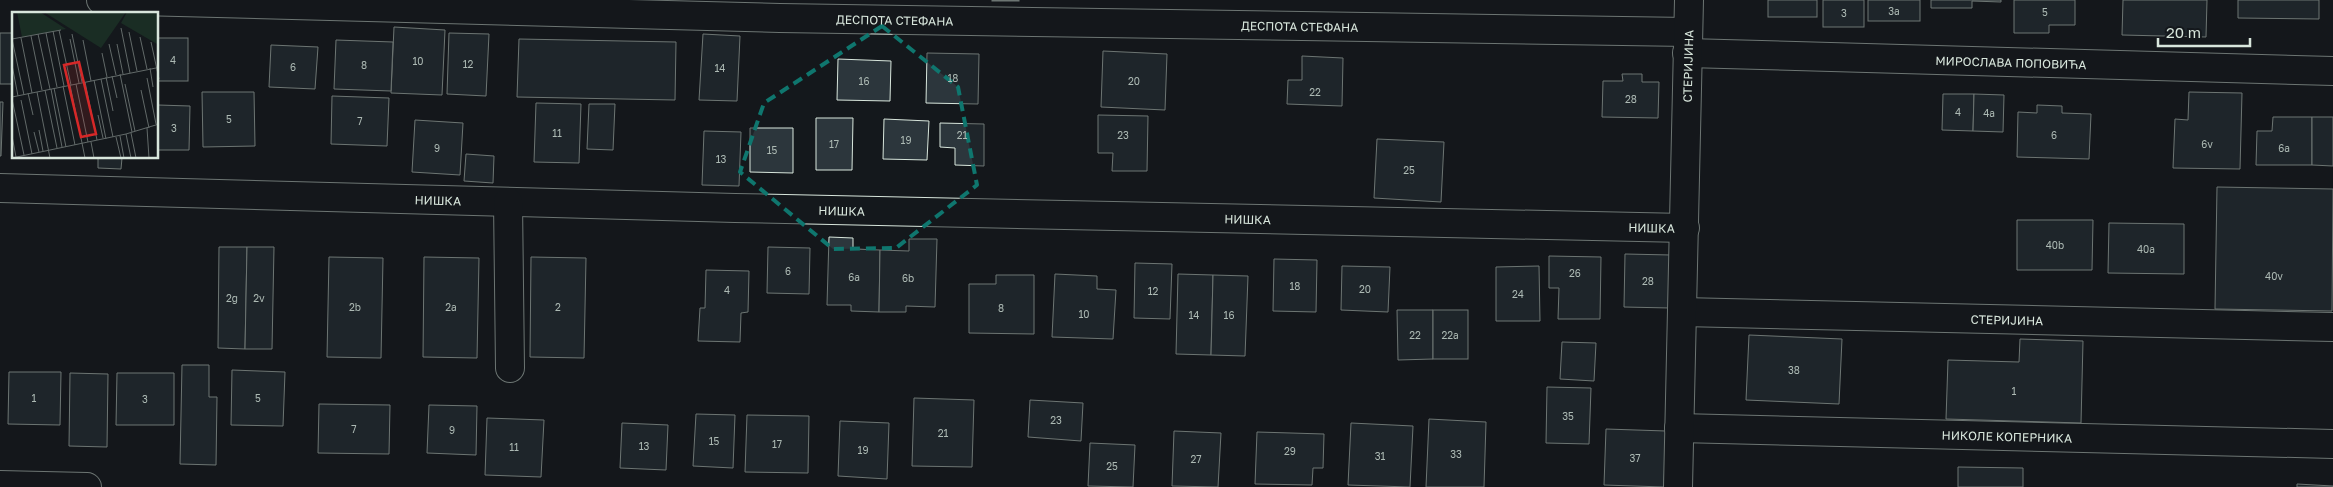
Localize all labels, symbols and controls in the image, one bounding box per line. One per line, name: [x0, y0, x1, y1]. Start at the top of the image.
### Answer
house number: 3a: [1888, 5, 1900, 17]
house number: 5: [2042, 6, 2048, 18]
house number: 3: [1841, 7, 1847, 19]
street label: ДЕСПОТА СТЕФАНА: [836, 11, 954, 28]
inset map: [12, 12, 159, 159]
scale bar: [2158, 15, 2250, 47]
street label: ДЕСПОТА СТЕФАНА: [1241, 18, 1358, 34]
text: 20 m: [2166, 23, 2201, 41]
street label: СТЕРИЈИНА: [1679, 30, 1696, 103]
street label: МИРОСЛАВА ПОПОВИЋА: [1935, 52, 2087, 72]
house number: 4: [170, 54, 176, 66]
house number: 10: [412, 55, 424, 67]
house number: 12: [463, 58, 474, 70]
house number: 8: [361, 59, 367, 71]
house number: 6: [290, 61, 296, 73]
house number: 14: [715, 62, 725, 74]
house number: 18: [948, 72, 958, 84]
house number: 16: [859, 75, 869, 87]
house number: 20: [1128, 75, 1140, 87]
house number: 22: [1309, 86, 1321, 98]
house number: 28: [1625, 93, 1637, 105]
house number: 4: [1955, 106, 1961, 118]
house number: 4a: [1983, 107, 1995, 119]
house number: 5: [226, 113, 232, 125]
house number: 7: [357, 115, 363, 127]
house number: 3: [171, 122, 177, 134]
house number: 11: [552, 127, 562, 139]
house number: 21: [957, 129, 967, 141]
house number: 23: [1117, 129, 1129, 141]
house number: 6: [2051, 129, 2057, 141]
house number: 19: [901, 134, 911, 146]
house number: 17: [829, 138, 839, 150]
house number: 6v: [2201, 138, 2213, 150]
house number: 9: [434, 142, 440, 154]
house number: 6a: [2278, 142, 2290, 154]
house number: 15: [767, 144, 778, 156]
house number: 13: [716, 153, 726, 165]
house number: 25: [1403, 164, 1415, 176]
street label: НИШКА: [414, 192, 461, 208]
street label: НИШКА: [818, 202, 865, 218]
street label: НИШКА: [1224, 211, 1271, 227]
street label: НИШКА: [1628, 219, 1675, 235]
house number: 40b: [2046, 239, 2064, 251]
house number: 40a: [2137, 243, 2155, 255]
house number: 6: [785, 265, 791, 277]
house number: 26: [1569, 267, 1581, 279]
house number: 40v: [2265, 270, 2283, 282]
house number: 6a: [848, 271, 860, 283]
house number: 6b: [902, 272, 914, 284]
house number: 28: [1642, 275, 1654, 287]
house number: 18: [1290, 280, 1300, 292]
house number: 20: [1359, 283, 1371, 295]
house number: 4: [724, 284, 730, 296]
house number: 12: [1148, 285, 1159, 297]
house number: 24: [1512, 288, 1524, 300]
house number: 2g: [226, 292, 238, 304]
house number: 2v: [253, 292, 265, 304]
house number: 2b: [349, 301, 361, 313]
house number: 2a: [445, 301, 457, 313]
house number: 2: [555, 301, 561, 313]
house number: 8: [998, 302, 1004, 314]
house number: 10: [1078, 308, 1090, 320]
house number: 14: [1189, 309, 1199, 321]
house number: 16: [1224, 309, 1234, 321]
street label: СТЕРИЈИНА: [1970, 311, 2043, 328]
house number: 22: [1409, 329, 1421, 341]
house number: 22a: [1441, 329, 1459, 341]
house number: 38: [1788, 364, 1800, 376]
house number: 1: [2012, 385, 2017, 397]
house number: 1: [32, 392, 37, 404]
house number: 5: [255, 392, 261, 404]
house number: 3: [142, 393, 148, 405]
house number: 35: [1562, 410, 1574, 422]
house number: 23: [1050, 414, 1062, 426]
house number: 7: [351, 423, 357, 435]
house number: 9: [449, 424, 455, 436]
house number: 21: [938, 427, 948, 439]
street label: НИКОЛЕ КОПЕРНИКА: [1942, 427, 2072, 445]
house number: 15: [709, 435, 720, 447]
house number: 17: [772, 438, 782, 450]
house number: 13: [639, 440, 649, 452]
house number: 11: [509, 441, 519, 453]
house number: 19: [858, 444, 868, 456]
house number: 29: [1284, 445, 1296, 457]
house number: 33: [1450, 448, 1462, 460]
house number: 31: [1375, 450, 1385, 462]
house number: 37: [1629, 452, 1641, 464]
house number: 27: [1190, 453, 1202, 465]
house number: 25: [1106, 460, 1118, 472]

